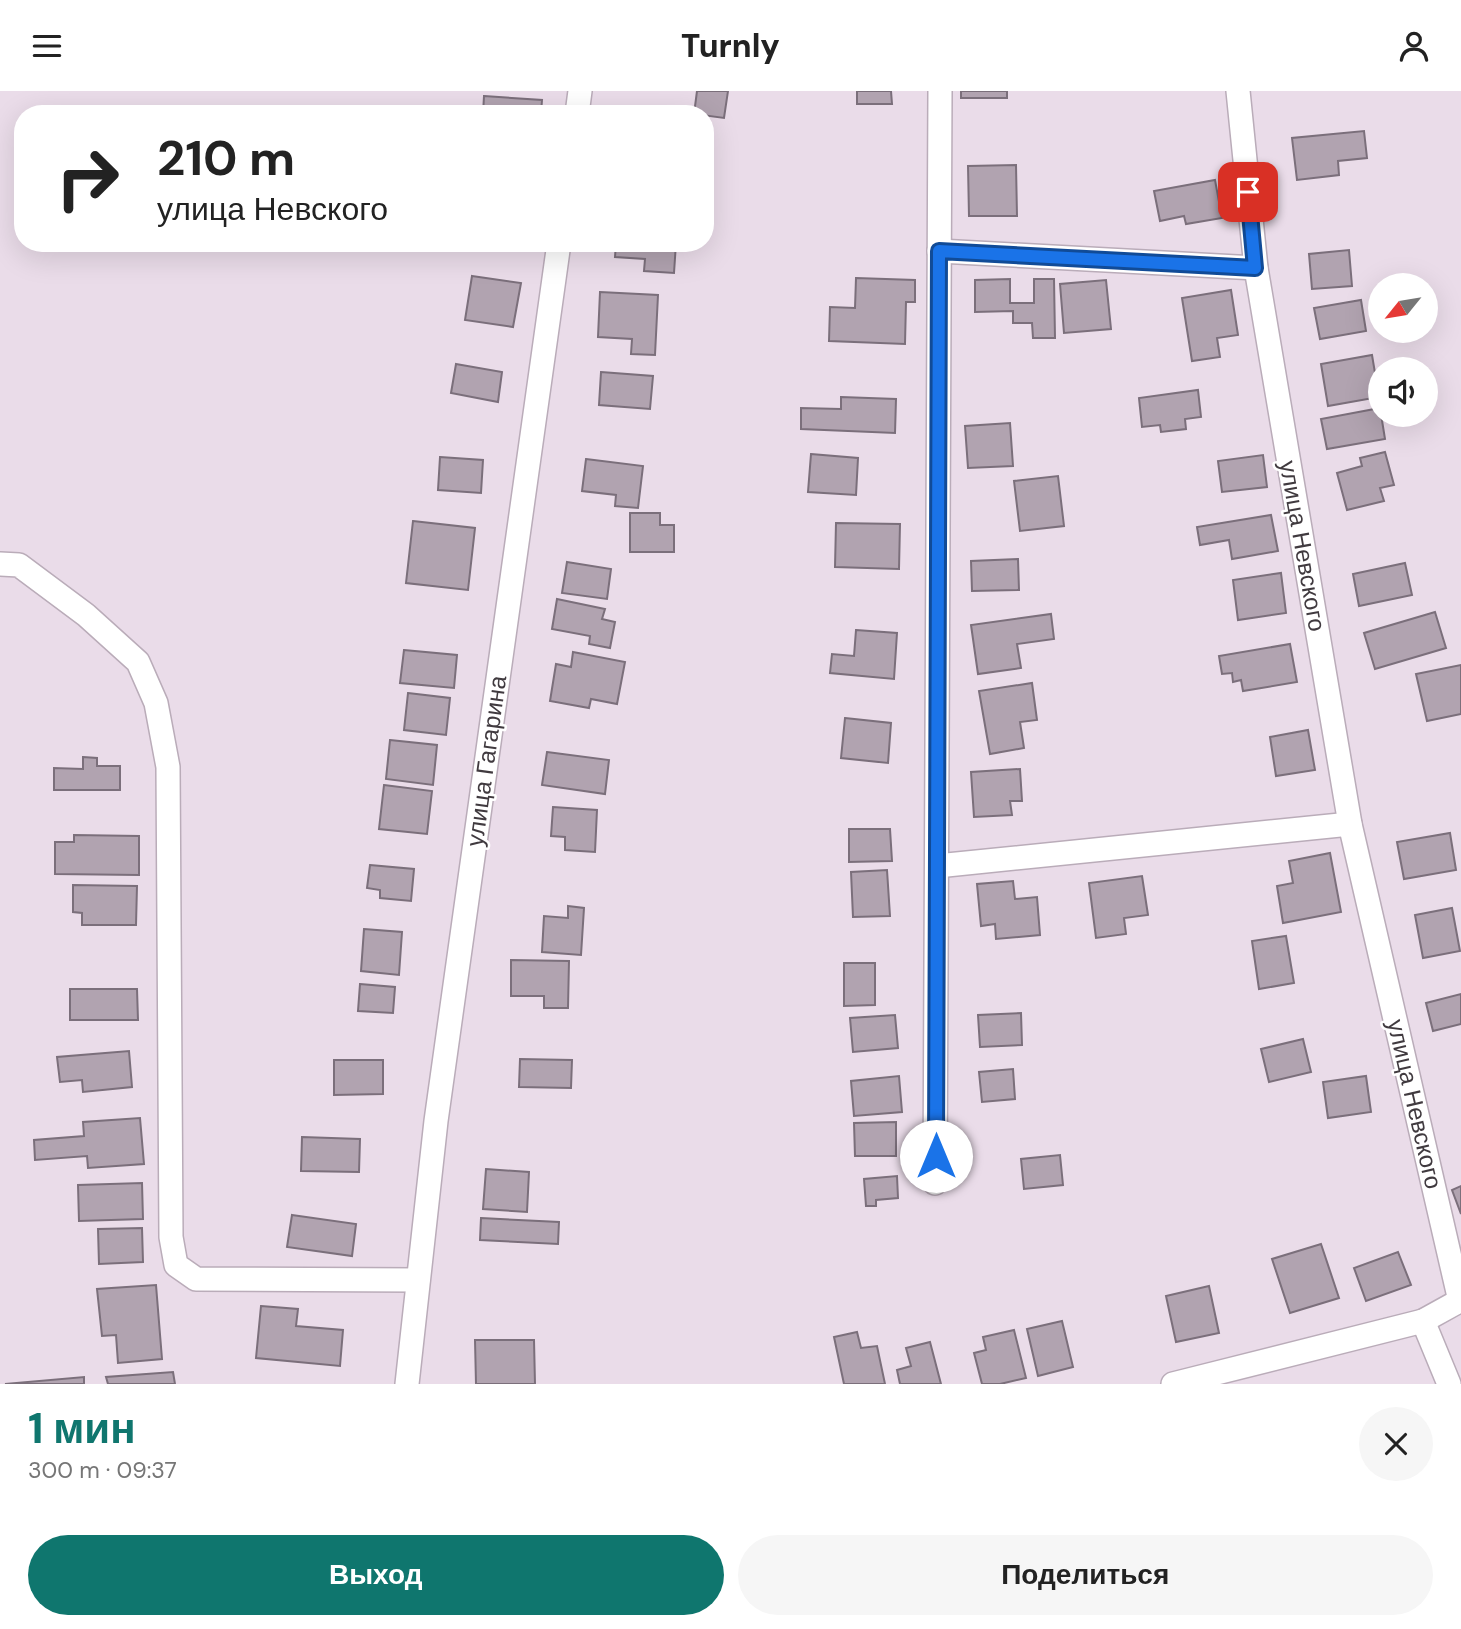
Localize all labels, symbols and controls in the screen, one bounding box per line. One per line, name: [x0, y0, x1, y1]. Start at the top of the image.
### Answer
text: Turnly: [681, 25, 780, 67]
icon: menu: [28, 27, 66, 65]
icon: person: [1395, 27, 1433, 65]
text: 210 m: [157, 126, 295, 190]
icon: right: [42, 133, 133, 224]
pin: [1218, 162, 1278, 222]
icon: arrive: [1229, 173, 1267, 211]
text: улица Невского: [157, 188, 388, 230]
north arrow: [1368, 273, 1438, 343]
map controls: [1368, 273, 1438, 427]
button: sound: [1368, 357, 1438, 427]
street label: улица Невского: [1273, 458, 1333, 634]
street label: улица Гагарина: [459, 673, 513, 848]
street label: улица Невского: [1380, 1016, 1450, 1192]
position arrow: [899, 1119, 973, 1193]
text: 1 мин: [28, 1401, 136, 1456]
button: close: [1359, 1407, 1433, 1481]
text: 300 m · 09:37: [28, 1455, 177, 1485]
button: Выход: [28, 1535, 724, 1615]
button: Поделиться: [738, 1535, 1433, 1615]

